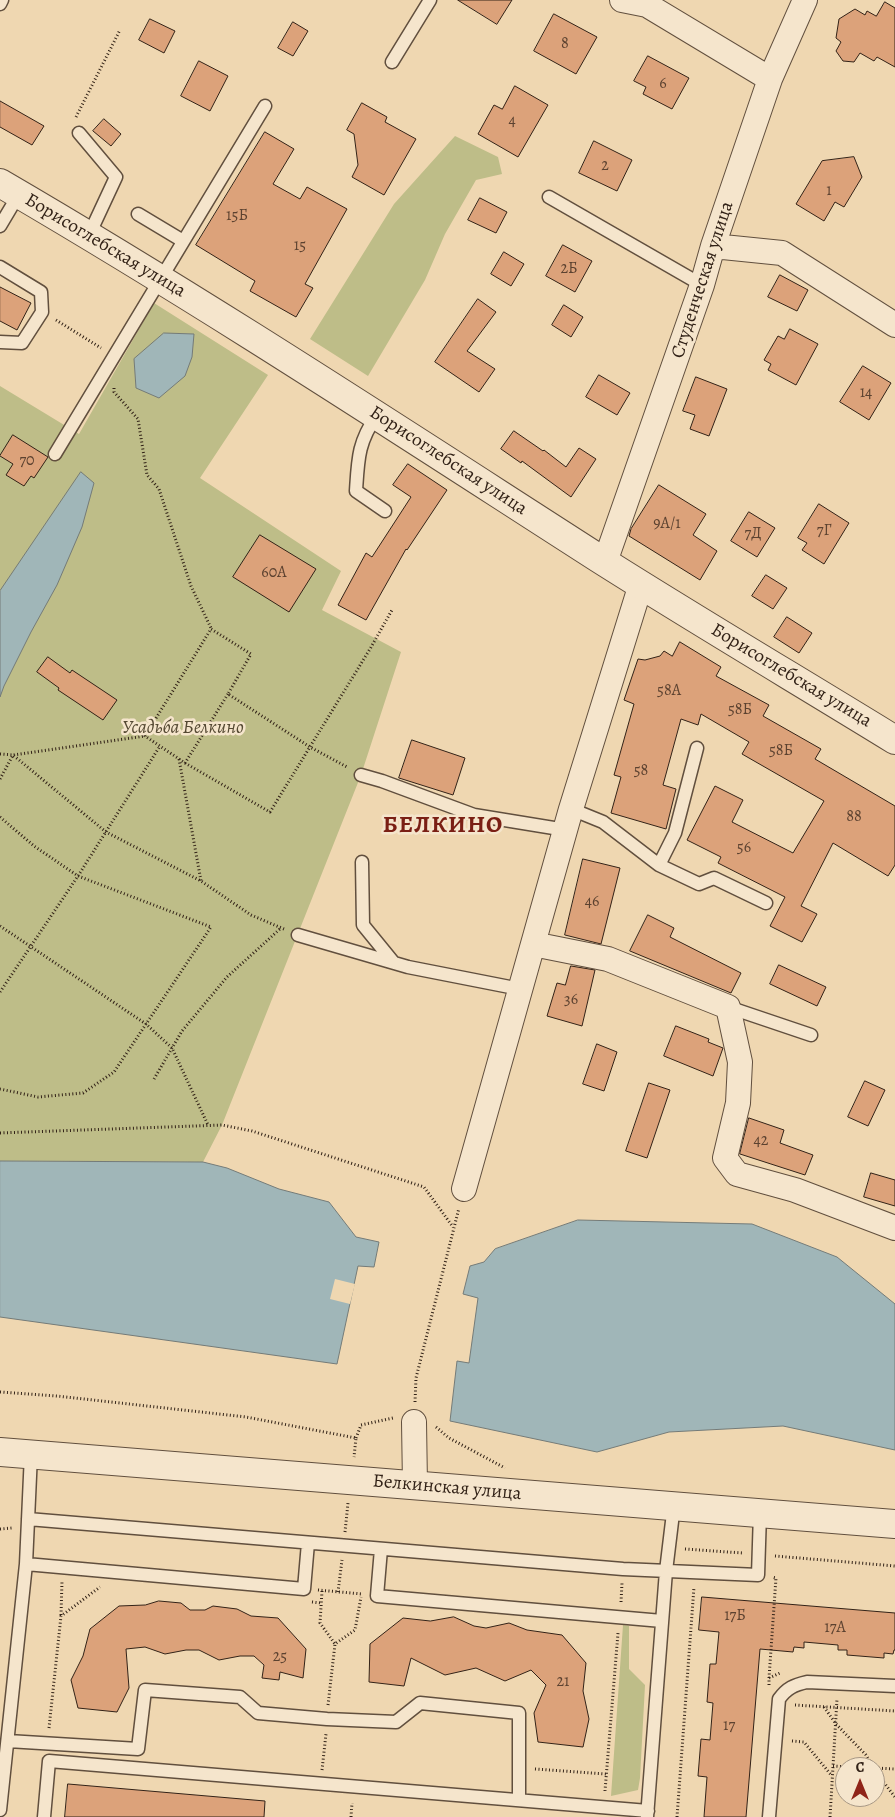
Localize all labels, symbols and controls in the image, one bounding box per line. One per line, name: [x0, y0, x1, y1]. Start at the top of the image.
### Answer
house number: 8: [561, 34, 569, 54]
house number: 6: [659, 74, 667, 94]
house number: 4: [508, 111, 516, 131]
house number: 2: [601, 156, 609, 176]
house number: 1: [826, 181, 832, 201]
street label: Борисоглебская улица: [20, 189, 190, 303]
street label: Студенческая улица: [667, 199, 739, 361]
house number: 15Б: [226, 206, 248, 226]
house number: 15: [294, 236, 306, 256]
house number: 2Б: [560, 259, 578, 279]
house number: 14: [860, 383, 872, 403]
street label: Борисоглебская улица: [365, 401, 531, 521]
house number: 70: [19, 451, 35, 471]
house number: 9А/1: [653, 514, 681, 534]
house number: 7Г: [817, 521, 831, 541]
house number: 7Д: [745, 524, 761, 544]
house number: 60А: [261, 563, 287, 583]
street label: Борисоглебская улица: [706, 619, 876, 733]
house number: 58А: [657, 681, 681, 701]
house number: 58Б: [728, 700, 752, 720]
park label: Усадьба Белкино: [122, 717, 244, 739]
house number: 58Б: [769, 741, 793, 761]
house number: 58: [634, 761, 648, 781]
house number: 88: [846, 807, 862, 827]
district label: БЕЛКИНО: [382, 812, 504, 840]
house number: 56: [737, 838, 751, 858]
house number: 46: [585, 892, 599, 912]
house number: 36: [564, 990, 578, 1010]
house number: 42: [754, 1131, 768, 1151]
street label: Белкинская улица: [372, 1470, 522, 1506]
house number: 17Б: [724, 1606, 746, 1626]
house number: 17А: [824, 1618, 846, 1638]
house number: 25: [273, 1647, 287, 1667]
house number: 21: [556, 1672, 570, 1692]
house number: 17: [723, 1716, 735, 1736]
north arrow: [835, 1757, 885, 1807]
text: С: [856, 1758, 864, 1777]

